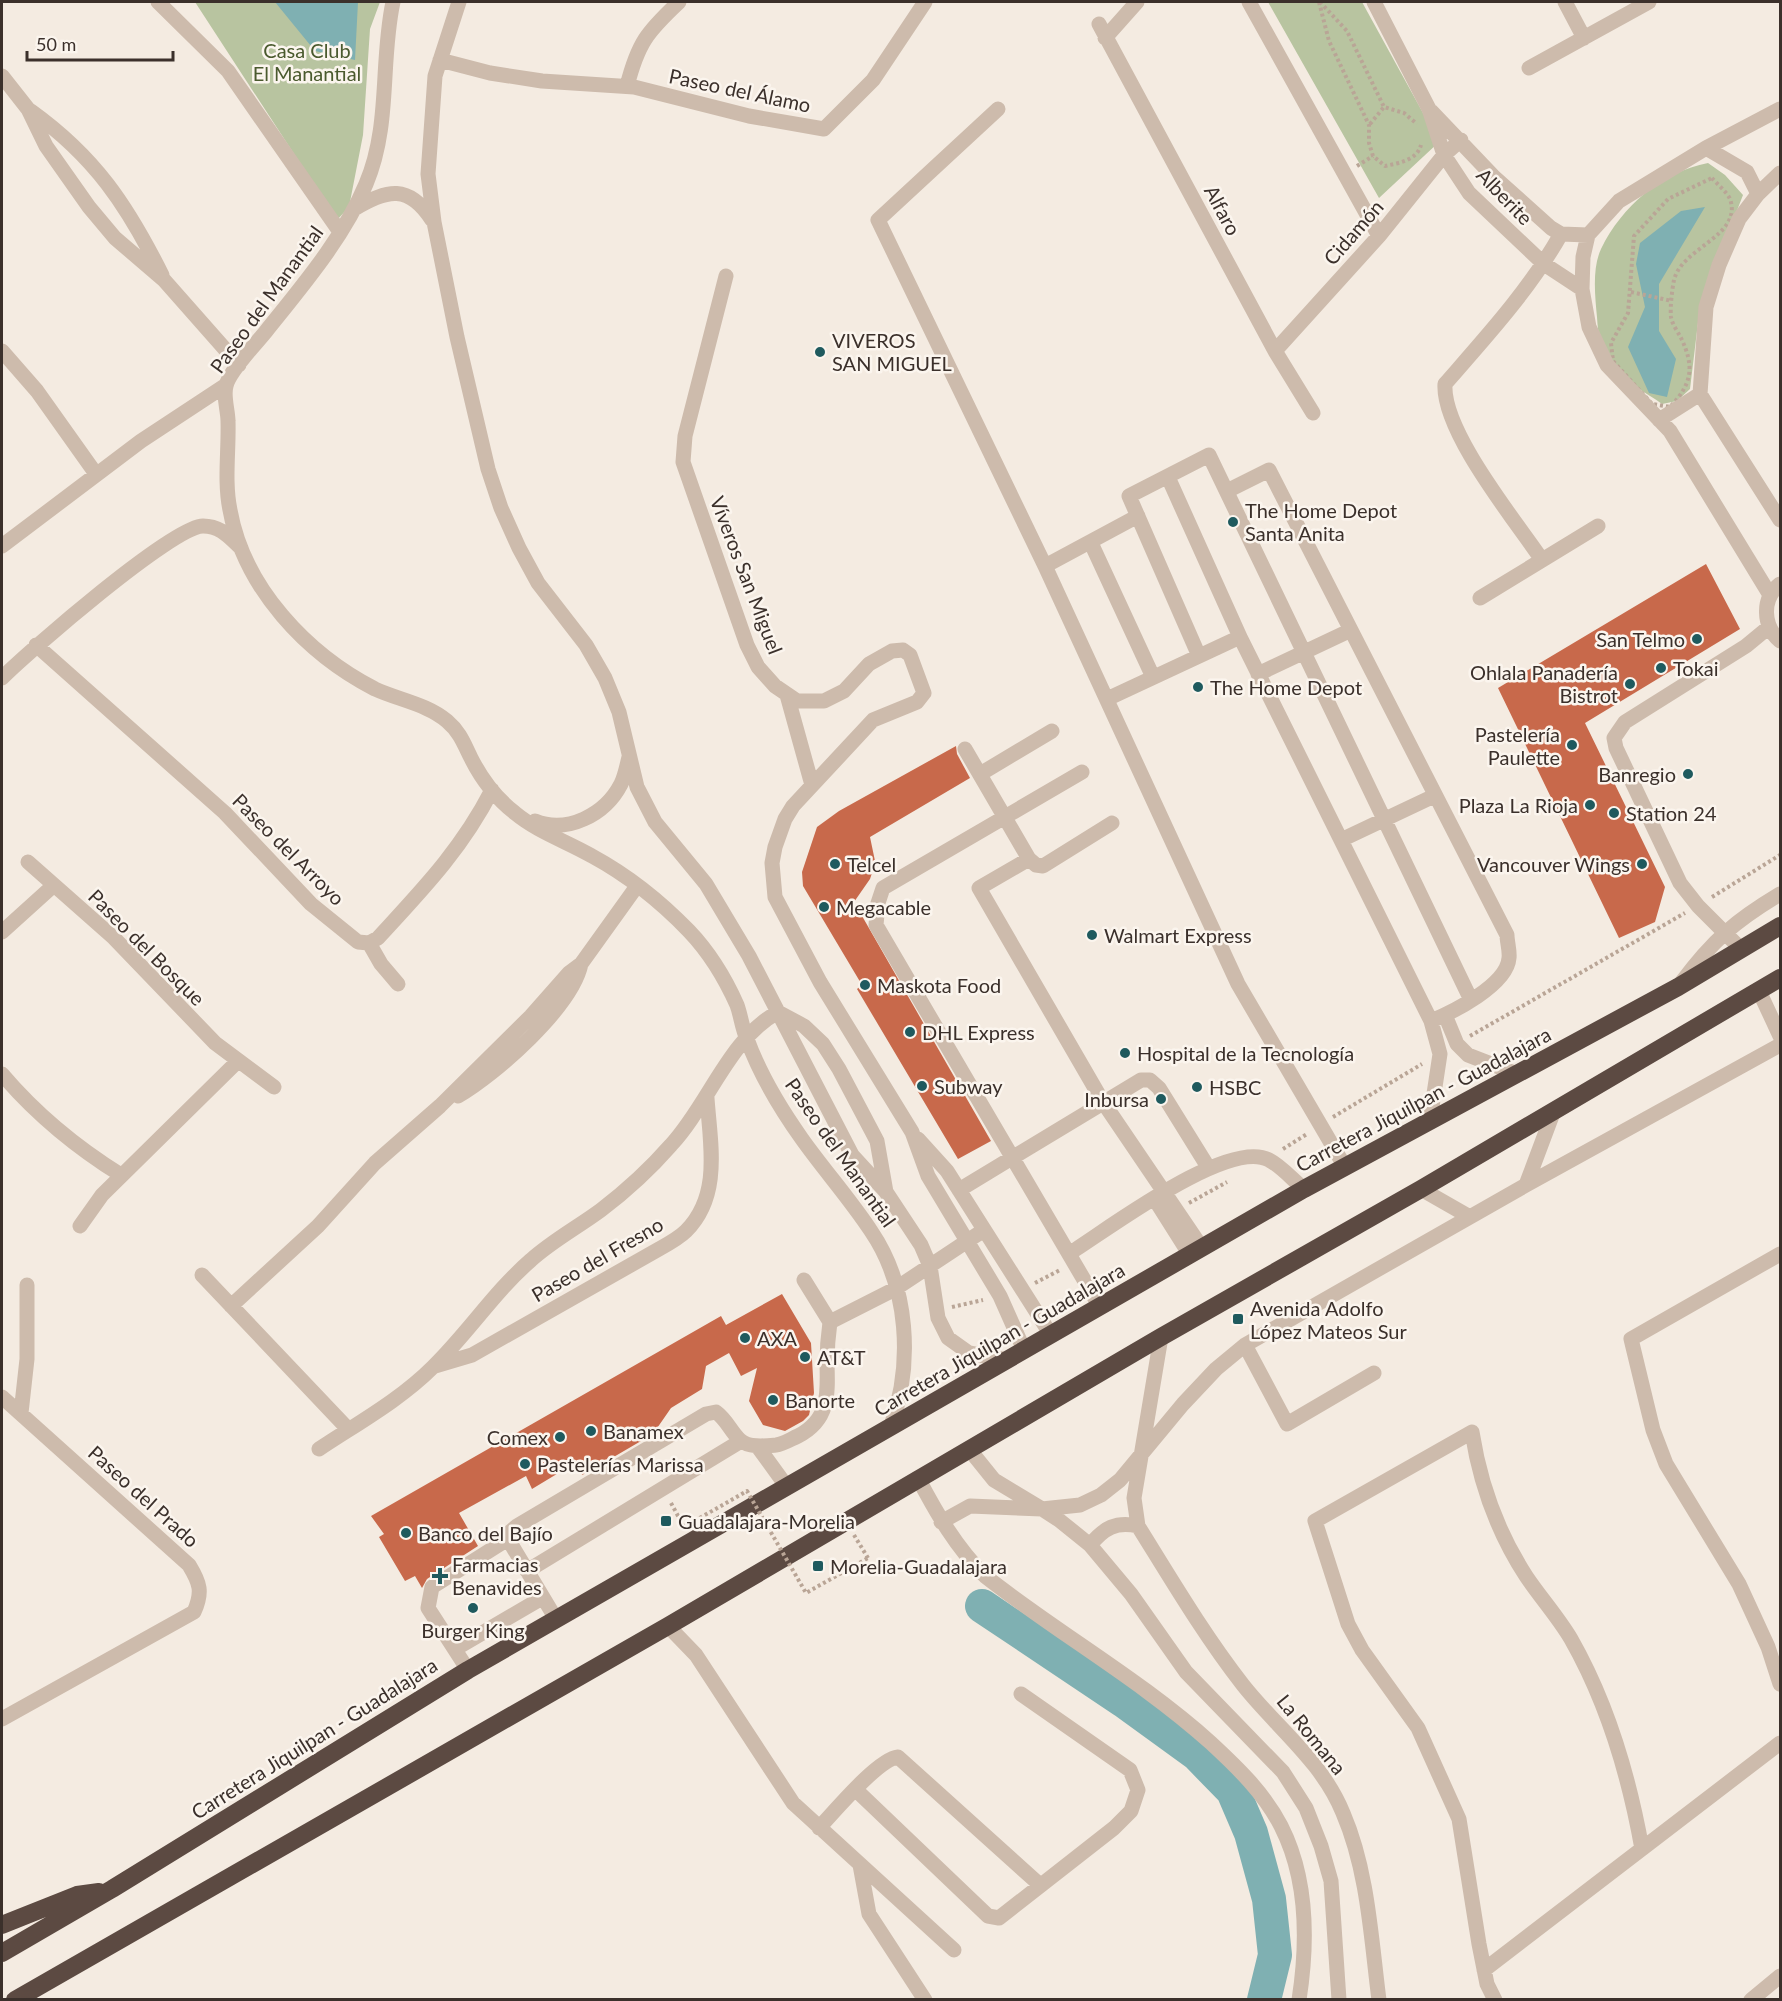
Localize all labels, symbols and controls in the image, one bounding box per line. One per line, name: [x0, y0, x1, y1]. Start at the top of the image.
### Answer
scale bar: [27, 24, 172, 62]
text: 50 m: [36, 33, 76, 55]
park label: Casa Club El Manantial: [253, 38, 361, 85]
street label: Paseo del Álamo: [667, 63, 813, 117]
street label: Alberite: [1472, 163, 1538, 229]
street label: Alfaro: [1200, 181, 1246, 239]
street label: Cidamón: [1318, 195, 1388, 269]
street label: Paseo del Manantial: [204, 221, 328, 377]
place label: VIVEROS SAN MIGUEL: [832, 328, 952, 375]
marker: VIVEROS SAN MIGUEL: [813, 345, 827, 359]
street label: Víveros San Miguel: [706, 493, 788, 657]
place label: The Home Depot Santa Anita: [1245, 498, 1397, 545]
marker: The Home Depot Santa Anita: [1226, 515, 1240, 529]
place label: San Telmo: [1596, 627, 1685, 651]
marker: San Telmo: [1690, 632, 1704, 646]
place label: Tokai: [1673, 656, 1719, 680]
place label: Ohlala Panadería Bistrot: [1470, 660, 1618, 707]
marker: Tokai: [1654, 661, 1668, 675]
place label: The Home Depot: [1210, 675, 1362, 699]
marker: Ohlala Panadería Bistrot: [1623, 677, 1637, 691]
marker: The Home Depot: [1191, 680, 1205, 694]
place label: Pastelería Paulette: [1475, 722, 1560, 769]
marker: Pastelería Paulette: [1565, 738, 1579, 752]
place label: Banregio: [1598, 762, 1676, 786]
marker: Banregio: [1681, 767, 1695, 781]
street label: Paseo del Arroyo: [228, 788, 350, 910]
place label: Plaza La Rioja: [1459, 793, 1578, 817]
marker: Plaza La Rioja: [1583, 798, 1597, 812]
place label: Station 24: [1626, 801, 1717, 825]
marker: Station 24: [1607, 806, 1621, 820]
place label: Telcel: [847, 852, 896, 876]
place label: Vancouver Wings: [1477, 852, 1630, 876]
marker: Telcel: [828, 857, 842, 871]
marker: Vancouver Wings: [1635, 857, 1649, 871]
street label: Paseo del Bosque: [84, 884, 210, 1010]
place label: Megacable: [836, 895, 931, 919]
marker: Megacable: [817, 900, 831, 914]
place label: Walmart Express: [1104, 923, 1252, 947]
marker: Walmart Express: [1085, 928, 1099, 942]
place label: Maskota Food: [877, 973, 1001, 997]
marker: Maskota Food: [858, 978, 872, 992]
place label: DHL Express: [922, 1020, 1035, 1044]
street label: Carretera Jiquilpan - Guadalajara: [1291, 1021, 1555, 1177]
marker: DHL Express: [903, 1025, 917, 1039]
place label: Hospital de la Tecnología: [1137, 1041, 1354, 1065]
marker: Hospital de la Tecnología: [1118, 1046, 1132, 1060]
street label: Paseo del Manantial: [781, 1073, 901, 1231]
place label: Subway: [934, 1074, 1003, 1098]
place label: HSBC: [1209, 1075, 1261, 1099]
marker: Subway: [915, 1079, 929, 1093]
marker: HSBC: [1190, 1080, 1204, 1094]
place label: Inbursa: [1084, 1087, 1149, 1111]
marker: Inbursa: [1154, 1092, 1168, 1106]
street label: Paseo del Fresno: [527, 1212, 667, 1306]
street label: Carretera Jiquilpan - Guadalajara: [869, 1257, 1129, 1421]
place label: Avenida Adolfo López Mateos Sur: [1250, 1296, 1407, 1343]
marker: Avenida Adolfo López Mateos Sur: [1231, 1312, 1245, 1326]
place label: AXA: [757, 1326, 798, 1350]
marker: AXA: [738, 1331, 752, 1345]
place label: AT&T: [817, 1345, 866, 1369]
marker: AT&T: [798, 1350, 812, 1364]
place label: Banorte: [785, 1388, 855, 1412]
marker: Banorte: [766, 1393, 780, 1407]
place label: Banamex: [603, 1419, 684, 1443]
marker: Banamex: [584, 1424, 598, 1438]
place label: Comex: [487, 1425, 548, 1449]
marker: Comex: [553, 1430, 567, 1444]
street label: Paseo del Prado: [84, 1440, 204, 1552]
place label: Pastelerías Marissa: [537, 1452, 704, 1476]
marker: Pastelerías Marissa: [518, 1457, 532, 1471]
place label: Guadalajara-Morelia: [678, 1509, 855, 1533]
marker: Guadalajara-Morelia: [659, 1514, 673, 1528]
place label: Banco del Bajío: [418, 1521, 553, 1545]
marker: Banco del Bajío: [399, 1526, 413, 1540]
place label: Farmacias Benavides: [452, 1552, 542, 1599]
place label: Morelia-Guadalajara: [830, 1554, 1007, 1578]
marker: Morelia-Guadalajara: [811, 1559, 825, 1573]
marker: Farmacias Benavides: [433, 1569, 447, 1583]
marker: Burger King: [466, 1601, 480, 1615]
place label: Burger King: [421, 1618, 525, 1642]
street label: Carretera Jiquilpan - Guadalajara: [187, 1652, 441, 1824]
street label: La Romana: [1272, 1689, 1352, 1779]

